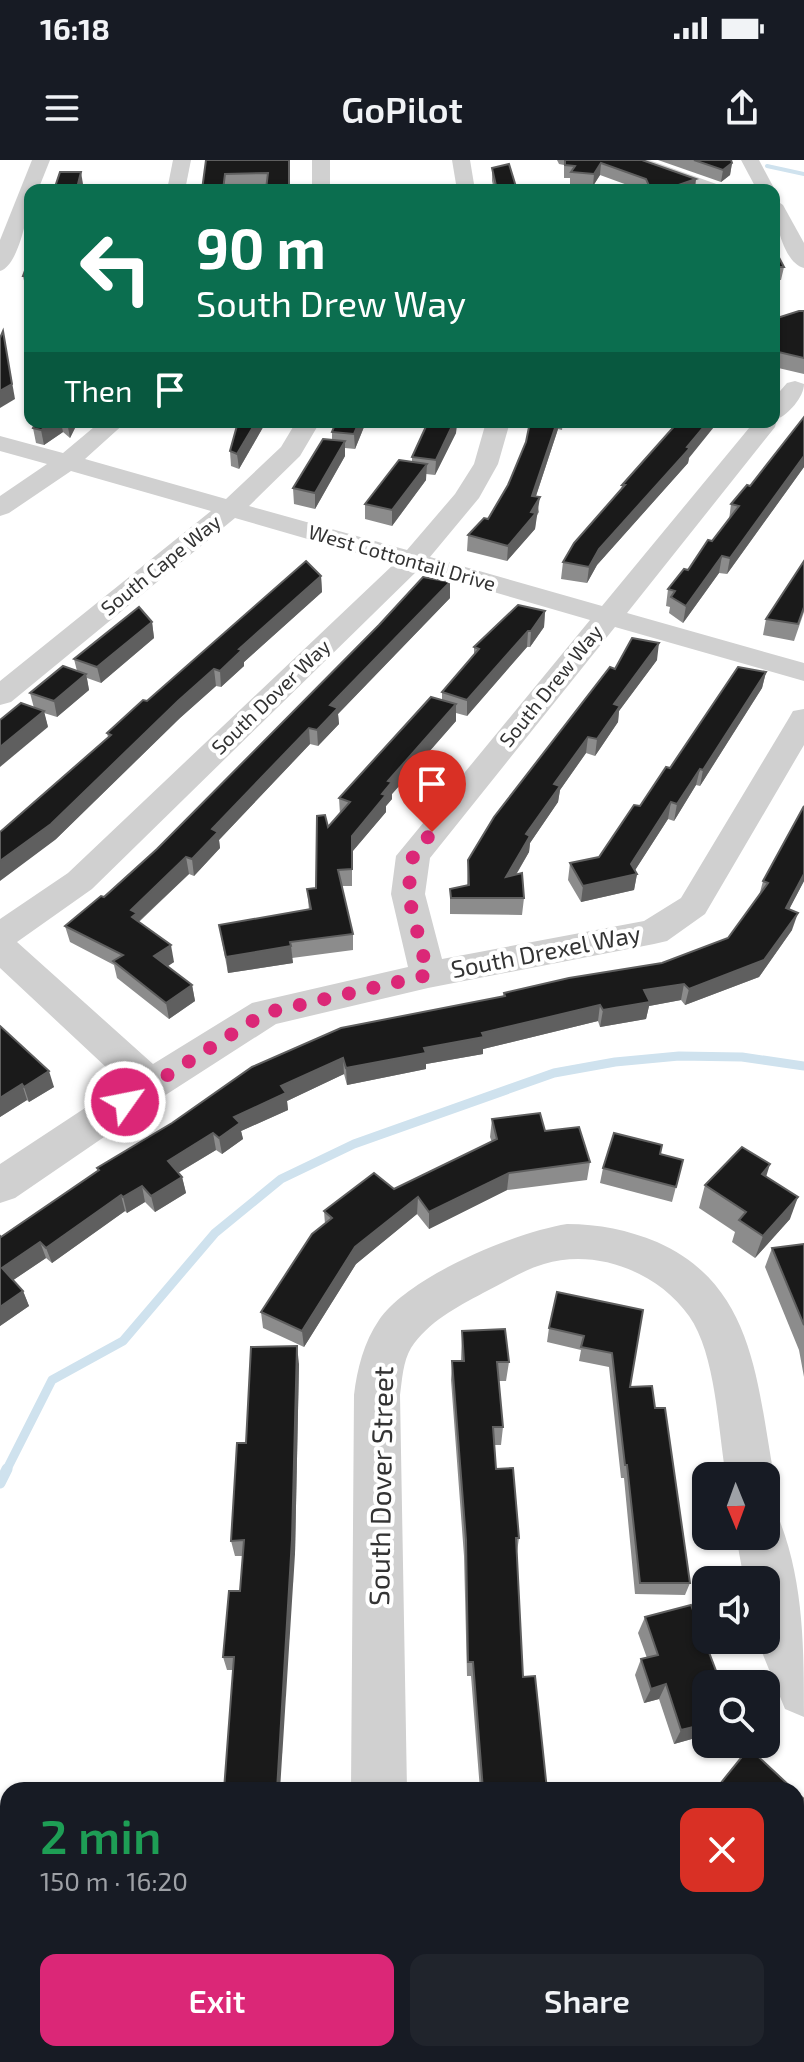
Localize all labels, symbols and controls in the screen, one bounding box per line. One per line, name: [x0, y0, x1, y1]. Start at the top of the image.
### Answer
text: 16:18: [40, 10, 110, 46]
icon: menu: [40, 86, 84, 130]
icon: share: [720, 86, 764, 130]
text: GoPilot: [341, 87, 463, 130]
text: 90 m: [196, 213, 326, 280]
icon: left: [64, 216, 168, 320]
text: South Drew Way: [196, 281, 466, 324]
icon: arrive: [148, 368, 192, 412]
text: Then: [64, 372, 132, 408]
street label: South Cape Way: [96, 508, 225, 620]
street label: West Cottontail Drive: [306, 519, 499, 595]
street label: South Drew Way: [494, 619, 607, 751]
street label: South Dover Way: [206, 633, 335, 759]
pin: [398, 750, 466, 832]
icon: arrive: [410, 762, 454, 806]
street label: South Drexel Way: [448, 918, 643, 983]
position arrow: [83, 1060, 167, 1144]
street label: South Dover Street: [361, 1366, 399, 1606]
north arrow: [692, 1462, 780, 1550]
map controls: [692, 1462, 780, 1758]
button: sound: [692, 1566, 780, 1654]
button: search: [692, 1670, 780, 1758]
text: 2 min: [40, 1806, 161, 1864]
button: close: [680, 1808, 764, 1892]
text: 150 m · 16:20: [40, 1865, 188, 1896]
button: Exit: [40, 1954, 394, 2046]
button: Share: [410, 1954, 764, 2046]

